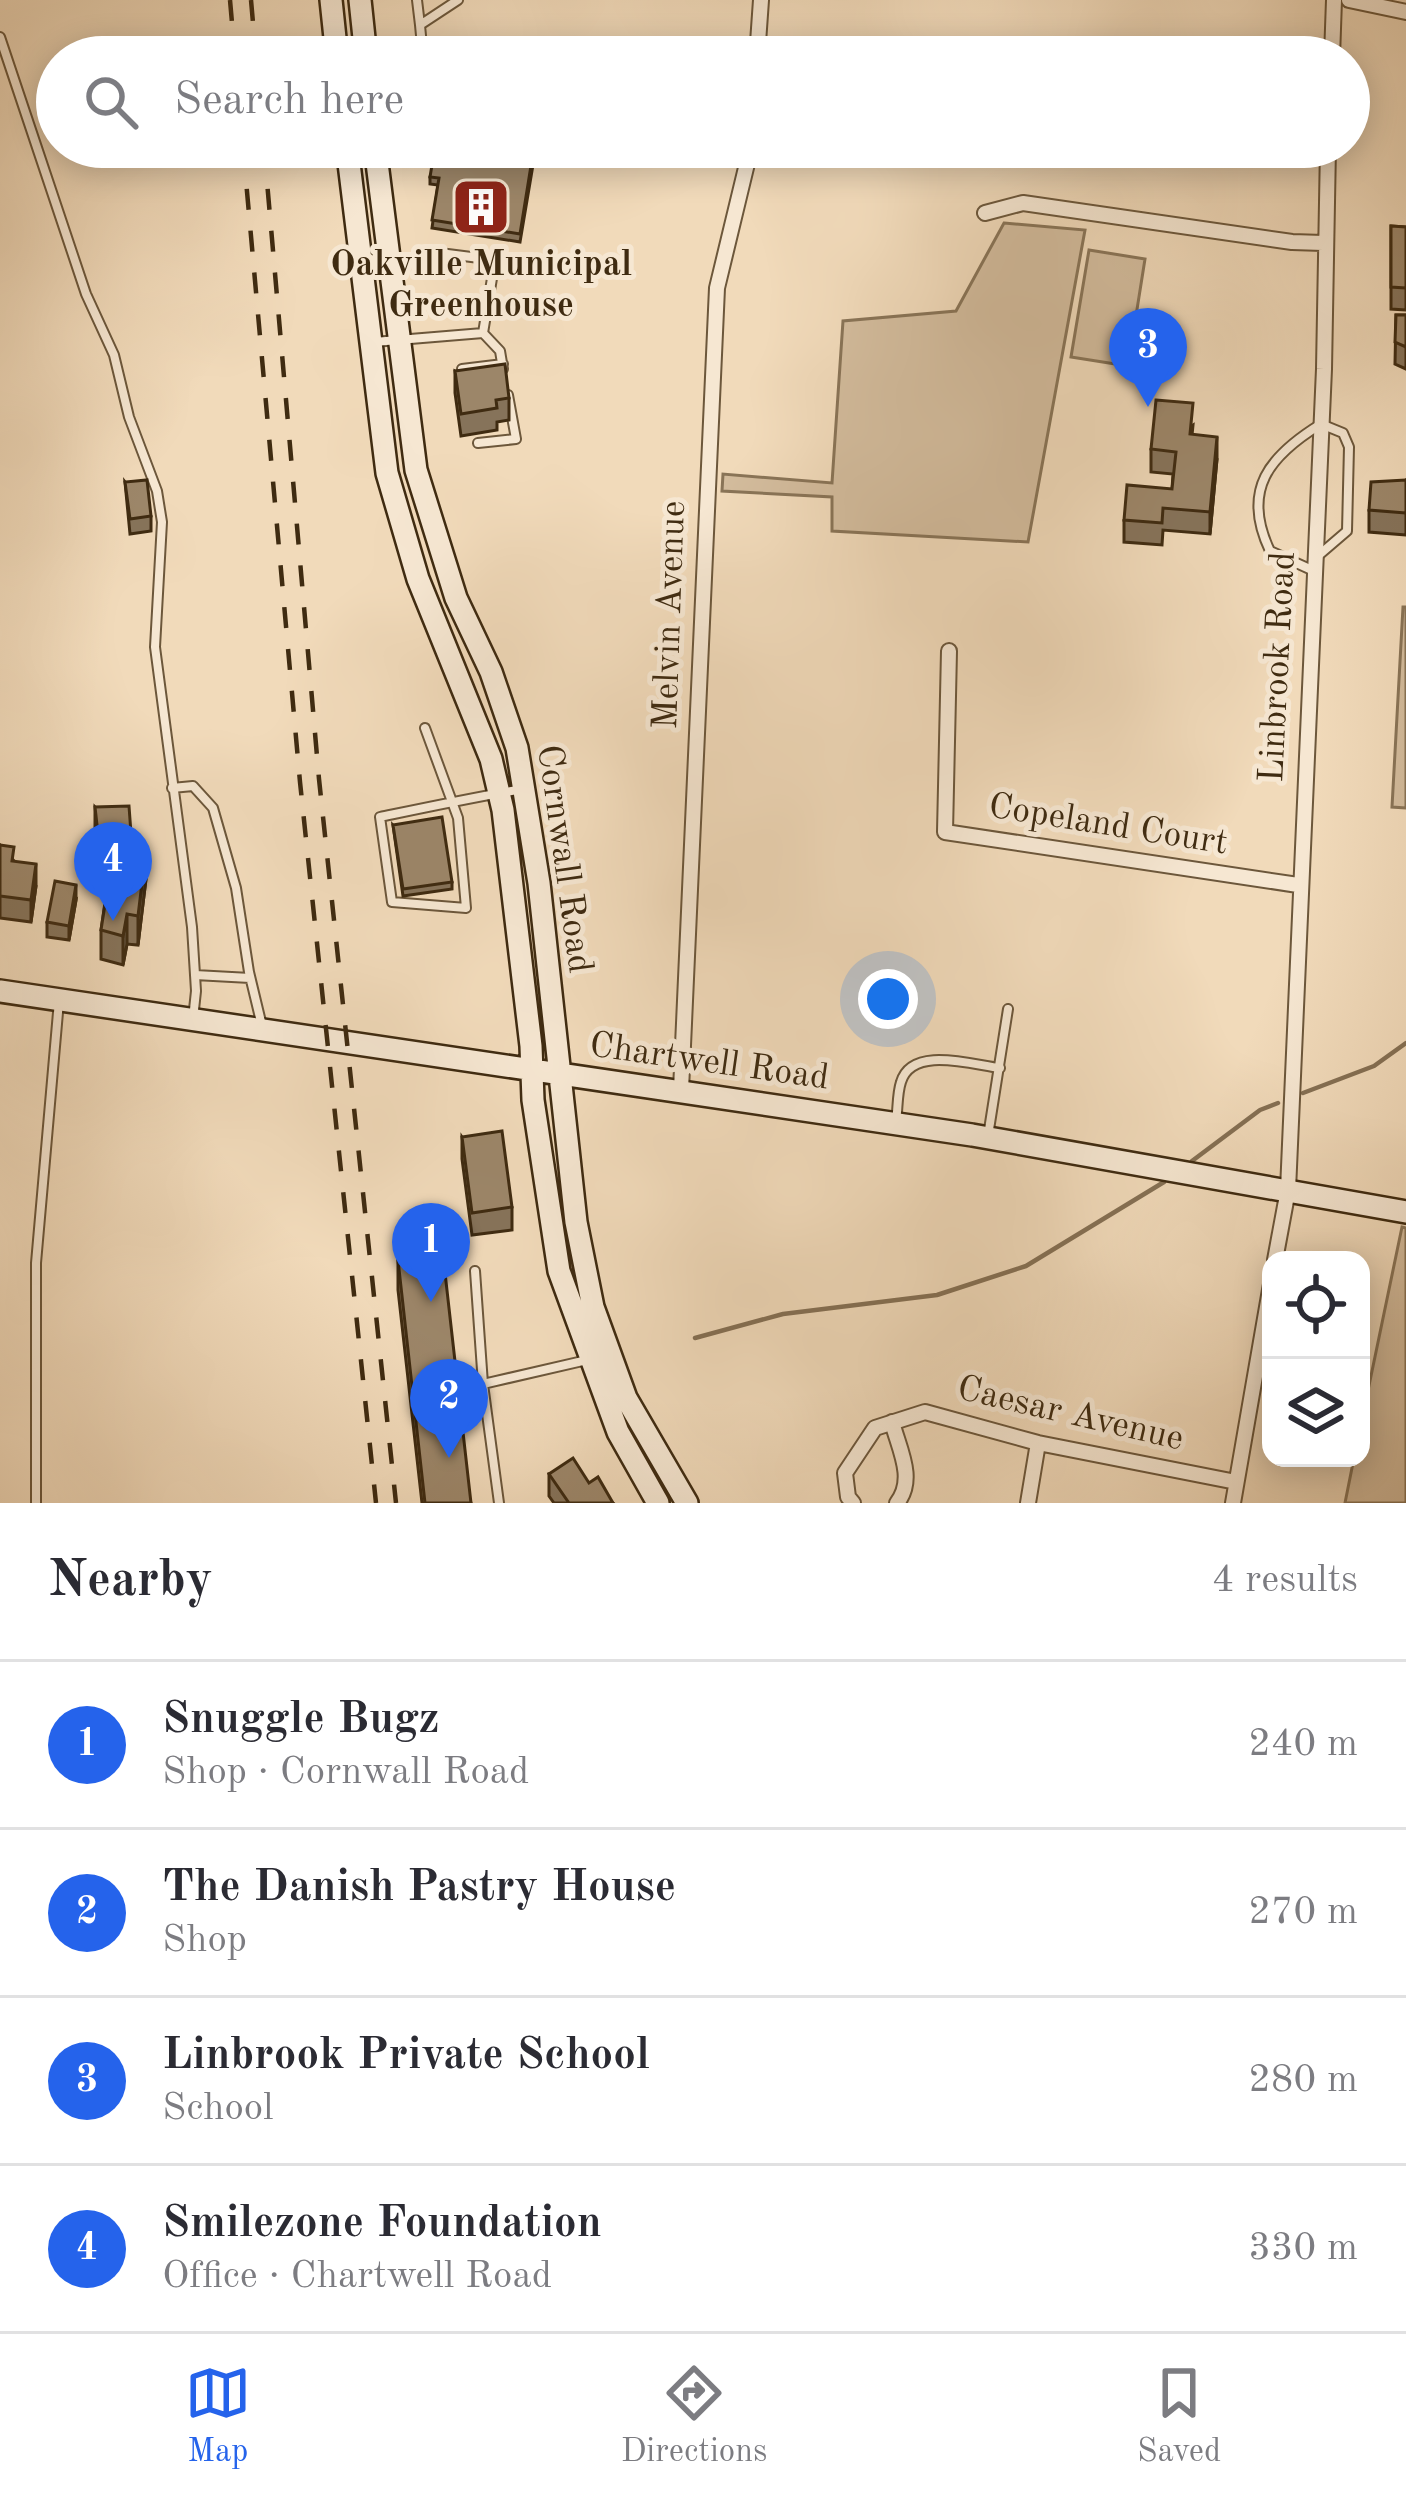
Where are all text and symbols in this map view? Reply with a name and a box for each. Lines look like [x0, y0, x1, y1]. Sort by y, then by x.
search box [36, 36, 1370, 168]
icon: search [78, 69, 144, 135]
text: Search here [174, 79, 404, 124]
building icon: Oakville Municipal Greenhouse [450, 176, 512, 238]
place label: Oakville Municipal Greenhouse [330, 248, 632, 325]
pin: 3 [1109, 308, 1187, 407]
street label: Melvin Avenue [649, 500, 693, 730]
street label: Linbrook Road [1255, 551, 1303, 783]
street label: Cornwall Road [529, 742, 597, 976]
street label: Copeland Court [986, 789, 1230, 863]
pin: 4 [74, 822, 152, 921]
your location [858, 969, 918, 1029]
street label: Chartwell Road [587, 1028, 831, 1098]
pin: 1 [392, 1203, 470, 1302]
map controls [1262, 1251, 1370, 1467]
button: locate [1262, 1251, 1370, 1359]
pin: 2 [410, 1359, 488, 1458]
button: layers [1262, 1359, 1370, 1467]
street label: Caesar Avenue [953, 1371, 1187, 1459]
text: Nearby [48, 1556, 213, 1607]
text: 4 results [1212, 1561, 1358, 1600]
text: Snuggle Bugz [162, 1698, 440, 1743]
text: 1 [76, 1725, 98, 1764]
text: 240 m [1248, 1725, 1358, 1764]
text: Shop · Cornwall Road [162, 1753, 529, 1792]
text: The Danish Pastry House [162, 1866, 676, 1911]
text: 2 [76, 1893, 98, 1932]
text: 270 m [1248, 1893, 1358, 1932]
text: Shop [162, 1921, 247, 1960]
text: Linbrook Private School [162, 2034, 650, 2079]
text: 3 [76, 2061, 98, 2100]
text: 280 m [1248, 2061, 1358, 2100]
text: School [162, 2089, 274, 2128]
text: Smilezone Foundation [162, 2202, 602, 2247]
text: 4 [76, 2229, 98, 2268]
text: 330 m [1248, 2229, 1358, 2268]
text: Office · Chartwell Road [162, 2257, 552, 2296]
tab: Map [185, 2360, 251, 2473]
tab: Directions [621, 2360, 767, 2473]
tab: Saved [1137, 2360, 1221, 2473]

